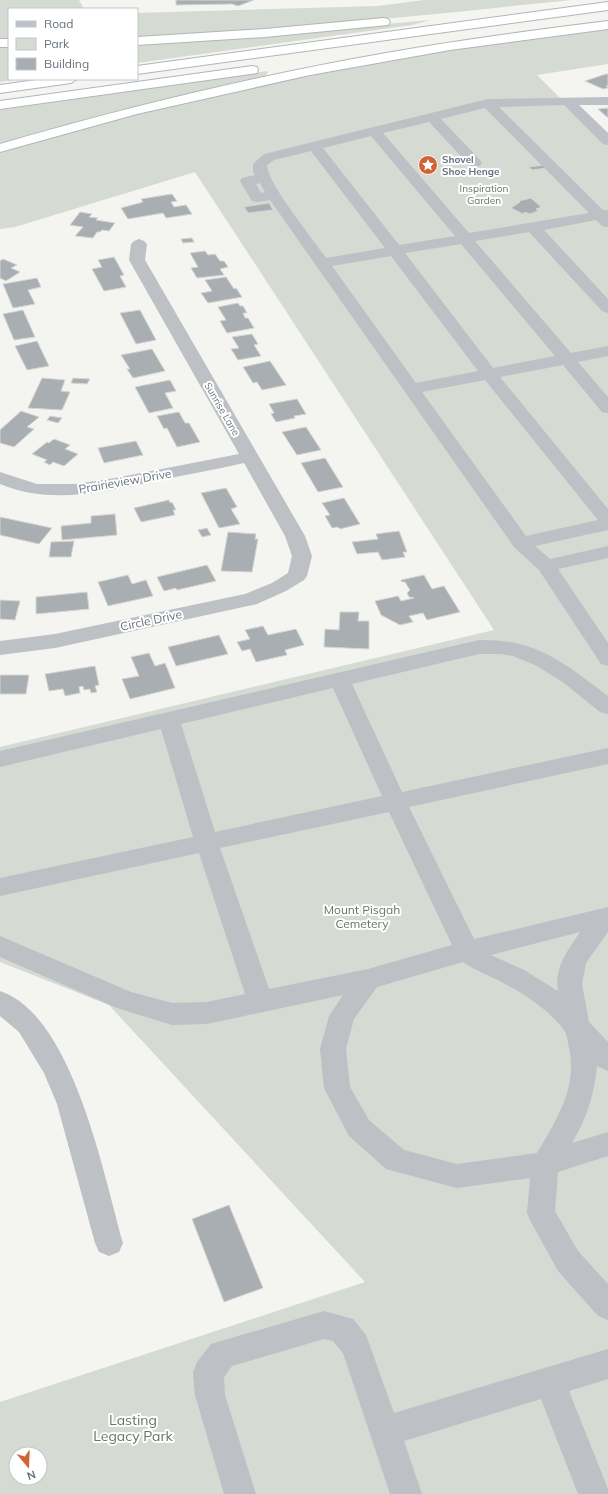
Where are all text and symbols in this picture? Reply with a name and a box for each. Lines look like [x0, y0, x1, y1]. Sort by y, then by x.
legend [8, 8, 138, 80]
text: Road [44, 16, 73, 31]
text: Park [44, 36, 70, 51]
text: Building [44, 56, 89, 71]
place label: Shovel Shoe Henge [442, 153, 500, 178]
place icon: Shovel Shoe Henge [417, 154, 439, 176]
park label: Inspiration Garden [460, 182, 509, 207]
street label: Sunrise Lane [201, 380, 243, 438]
street label: Prairieview Drive [77, 465, 173, 497]
street label: Circle Drive [119, 606, 183, 634]
park label: Mount Pisgah Cemetery [324, 902, 400, 931]
park label: Lasting Legacy Park [93, 1411, 174, 1445]
north arrow [8, 1446, 48, 1486]
text: N [25, 1467, 37, 1483]

